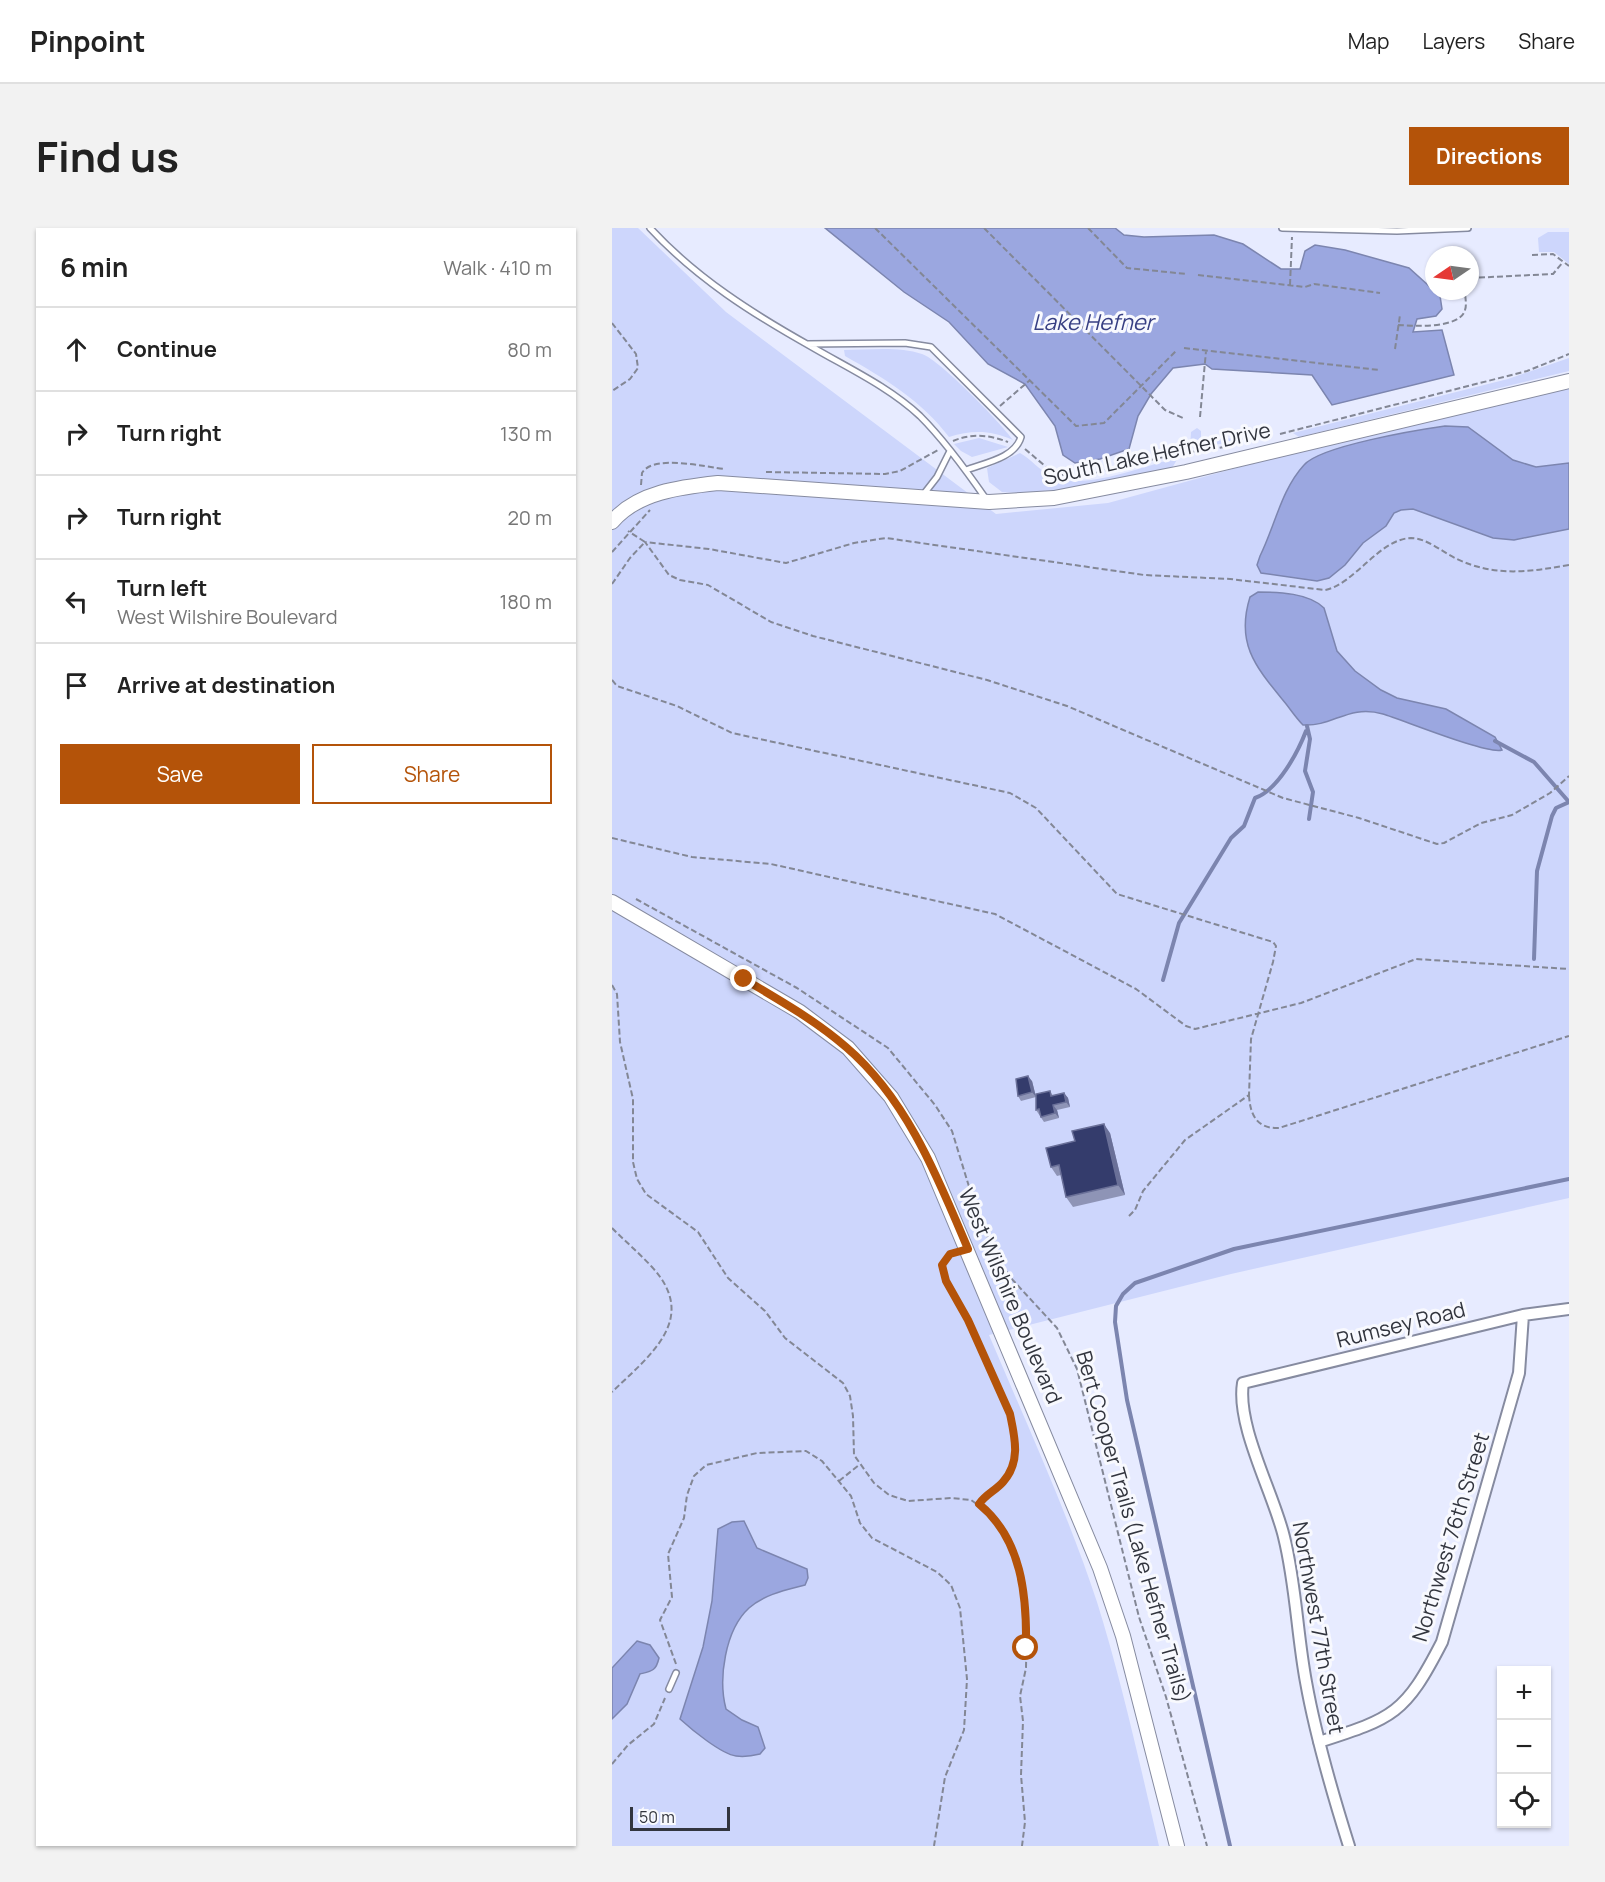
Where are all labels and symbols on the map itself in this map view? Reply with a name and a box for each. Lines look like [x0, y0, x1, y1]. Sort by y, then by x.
north arrow [1425, 246, 1479, 300]
water label: Lake Hefner [1033, 307, 1157, 337]
street label: South Lake Hefner Drive [1041, 415, 1273, 491]
route end [730, 965, 756, 991]
street label: West Wilshire Boulevard [953, 1184, 1069, 1408]
street label: Rumsey Road [1333, 1295, 1468, 1354]
street label: Bert Cooper Trails (Lake Hefner Trails) [1070, 1347, 1198, 1706]
street label: Northwest 76th Street [1405, 1429, 1495, 1645]
street label: Northwest 77th Street [1287, 1519, 1351, 1736]
route start [1012, 1634, 1038, 1660]
scale bar [630, 1804, 730, 1832]

